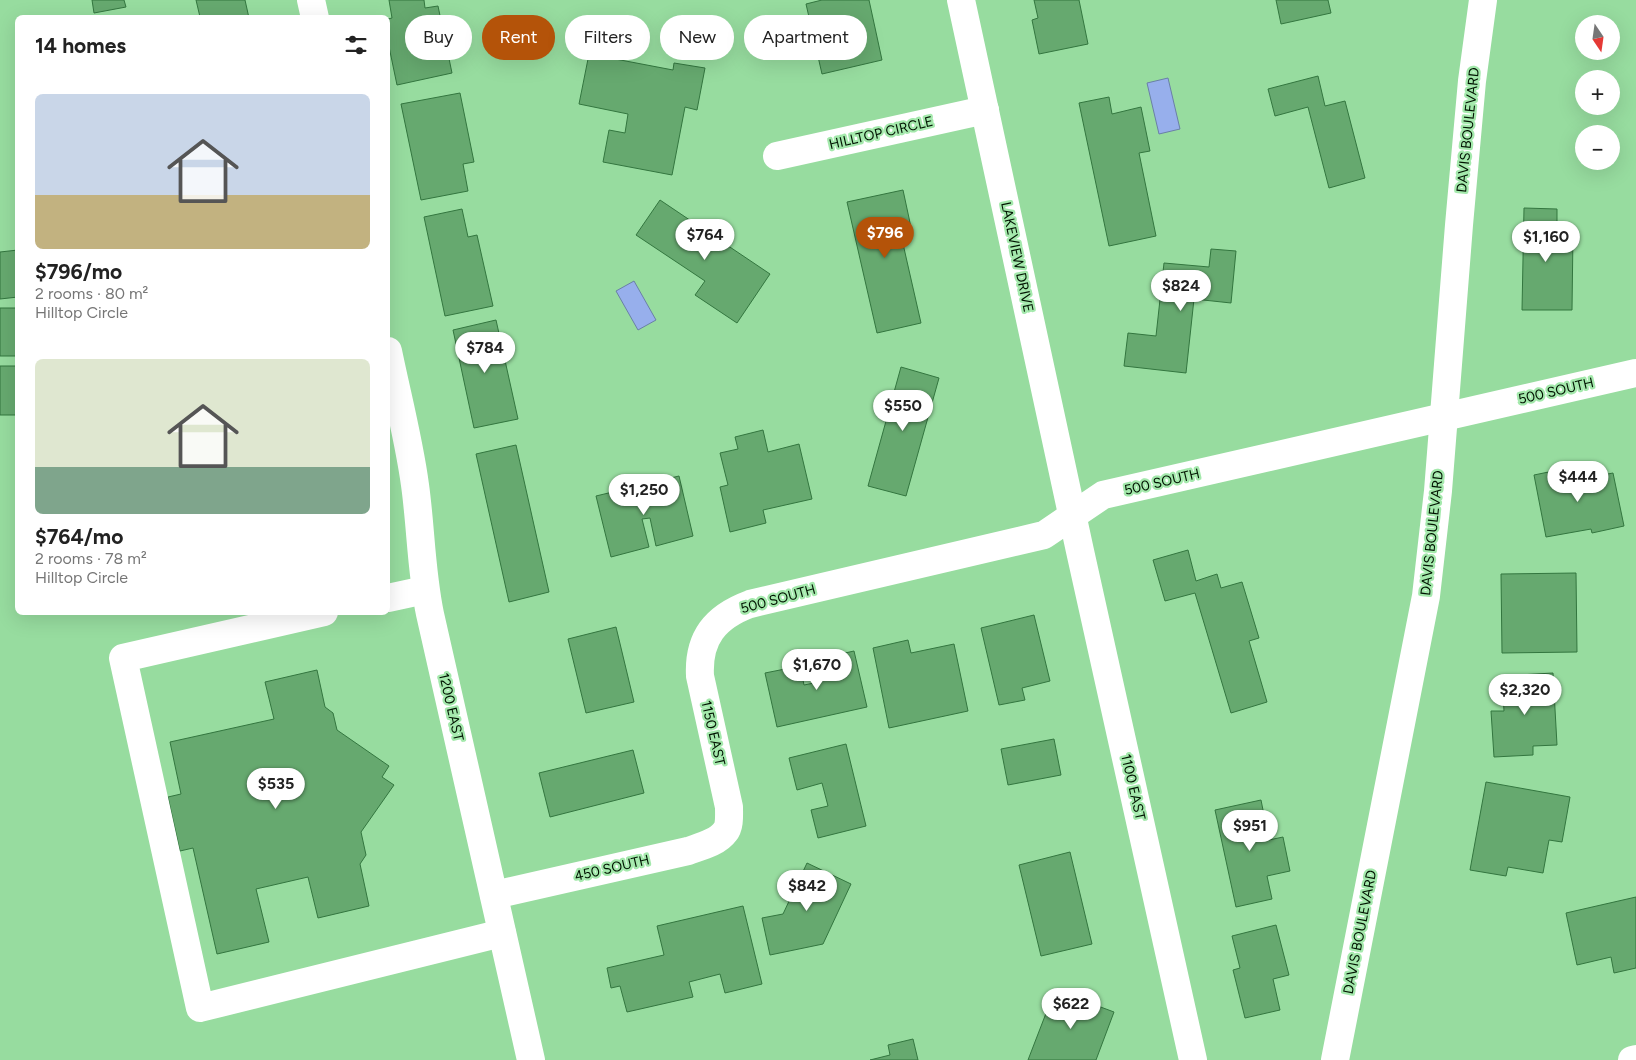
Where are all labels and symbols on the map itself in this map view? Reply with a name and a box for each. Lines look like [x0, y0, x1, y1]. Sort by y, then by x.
north arrow [1575, 15, 1620, 60]
street label: DAVIS BOULEVARD [1453, 67, 1483, 193]
street label: HILLTOP CIRCLE [827, 113, 935, 153]
street label: LAKEVIEW DRIVE [997, 200, 1037, 314]
pin: $796 [855, 216, 915, 259]
pin: $764 [675, 218, 735, 261]
pin: $1,160 [1505, 220, 1587, 263]
pin: $824 [1151, 270, 1211, 312]
pin: $784 [455, 332, 515, 374]
street label: 500 SOUTH [1517, 374, 1595, 408]
pin: $550 [873, 390, 933, 432]
pin: $444 [1548, 460, 1608, 503]
street label: 500 SOUTH [1123, 465, 1201, 499]
street label: DAVIS BOULEVARD [1417, 470, 1447, 596]
pin: $1,250 [603, 474, 685, 516]
street label: 500 SOUTH [739, 581, 817, 617]
pin: $1,670 [776, 648, 858, 691]
street label: 1200 EAST [435, 671, 467, 743]
pin: $2,320 [1484, 674, 1566, 716]
street label: 1150 EAST [697, 699, 729, 767]
street label: 1100 EAST [1117, 752, 1149, 822]
pin: $535 [246, 768, 306, 810]
pin: $951 [1220, 810, 1280, 852]
street label: 450 SOUTH [573, 851, 651, 885]
street label: DAVIS BOULEVARD [1340, 869, 1380, 995]
pin: $842 [777, 870, 837, 912]
pin: $622 [1041, 988, 1101, 1030]

